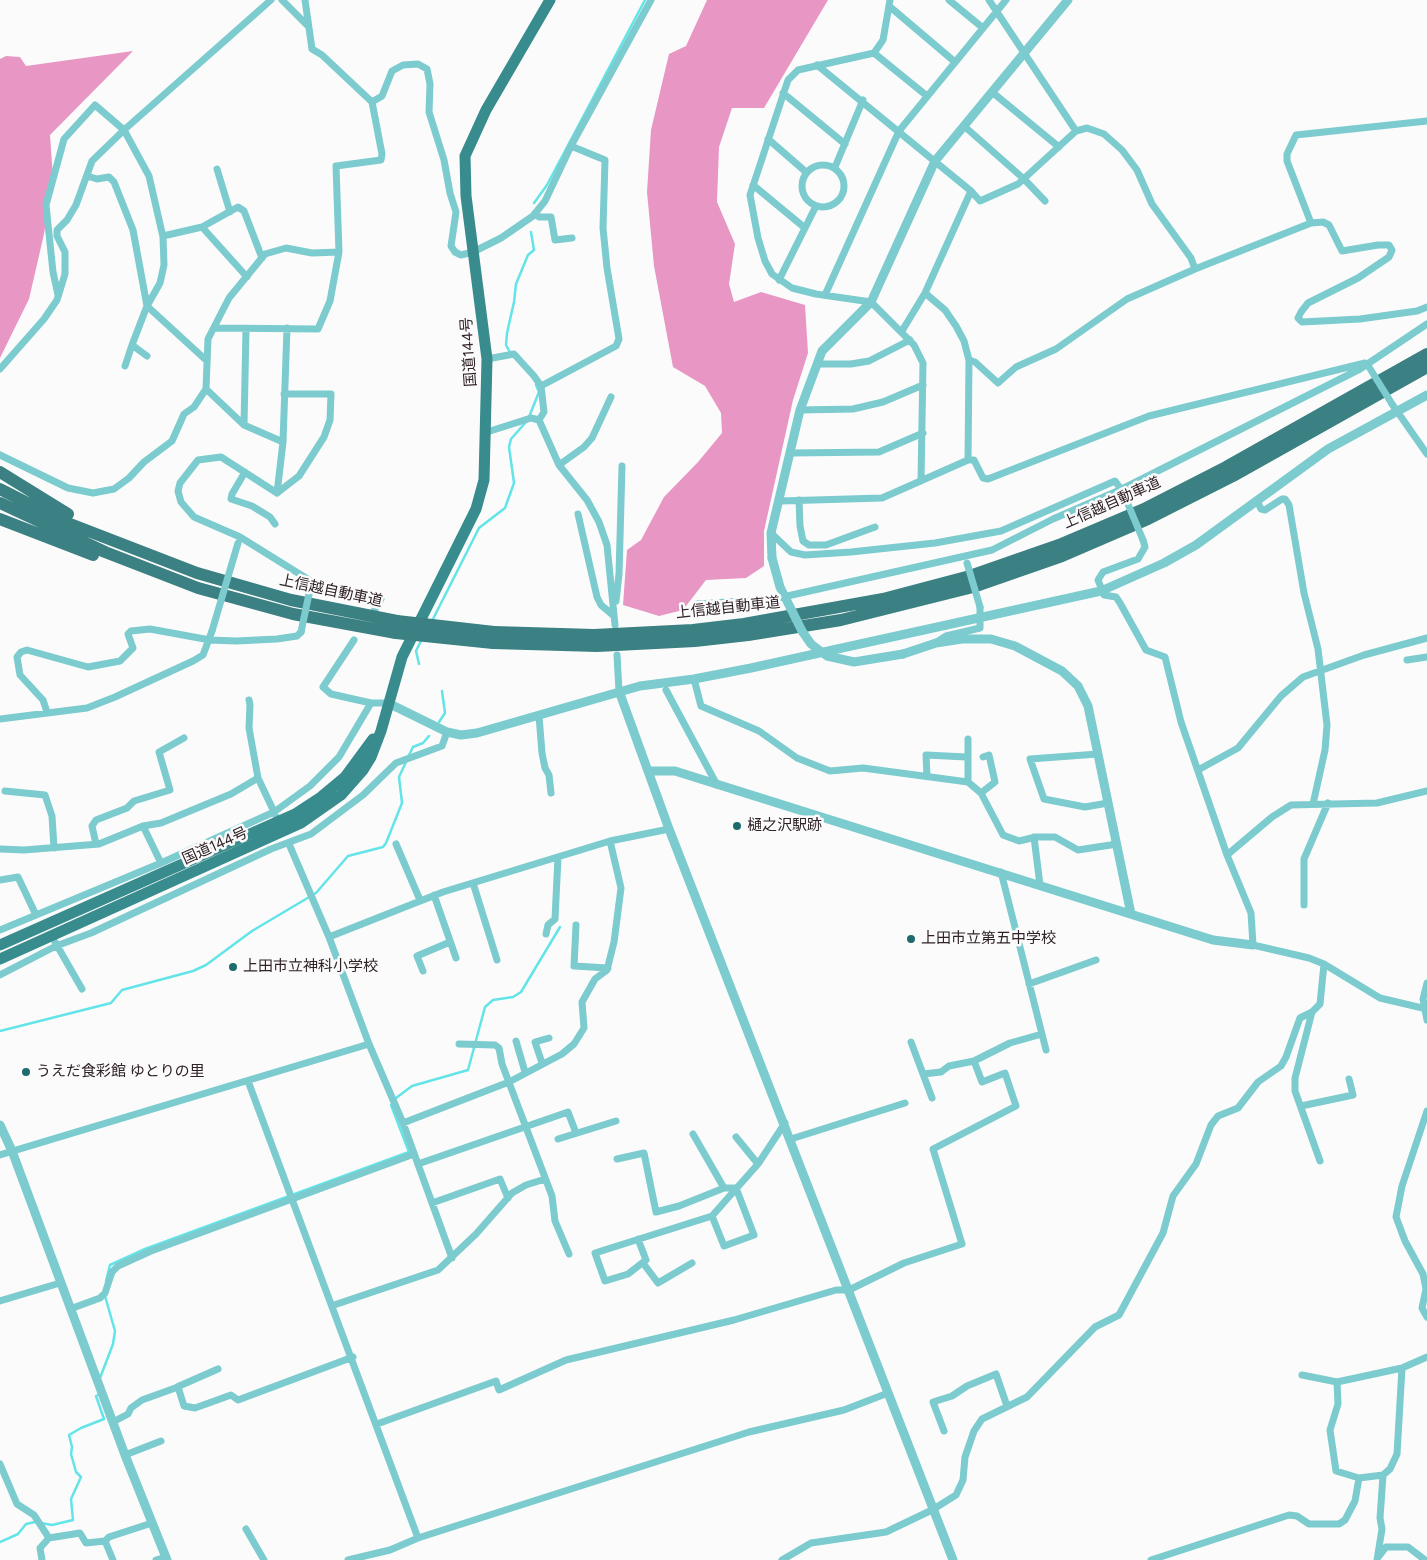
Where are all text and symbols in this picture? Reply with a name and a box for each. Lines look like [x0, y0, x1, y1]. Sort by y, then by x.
street label: 国道144号 [458, 317, 480, 387]
street label: 上信越自動車道 [1060, 473, 1164, 533]
street label: 上信越自動車道 [278, 571, 384, 611]
street label: 上信越自動車道 [675, 594, 781, 622]
place label: 樋之沢駅跡 [747, 817, 822, 835]
marker: 樋之沢駅跡 [731, 820, 743, 832]
street label: 国道144号 [179, 824, 251, 868]
place label: 上田市立第五中学校 [921, 930, 1056, 948]
marker: 上田市立第五中学校 [905, 933, 917, 945]
place label: 上田市立神科小学校 [243, 958, 378, 976]
marker: 上田市立神科小学校 [227, 961, 239, 973]
place label: うえだ食彩館 ゆとりの里 [36, 1063, 205, 1081]
marker: うえだ食彩館 ゆとりの里 [20, 1066, 32, 1078]

